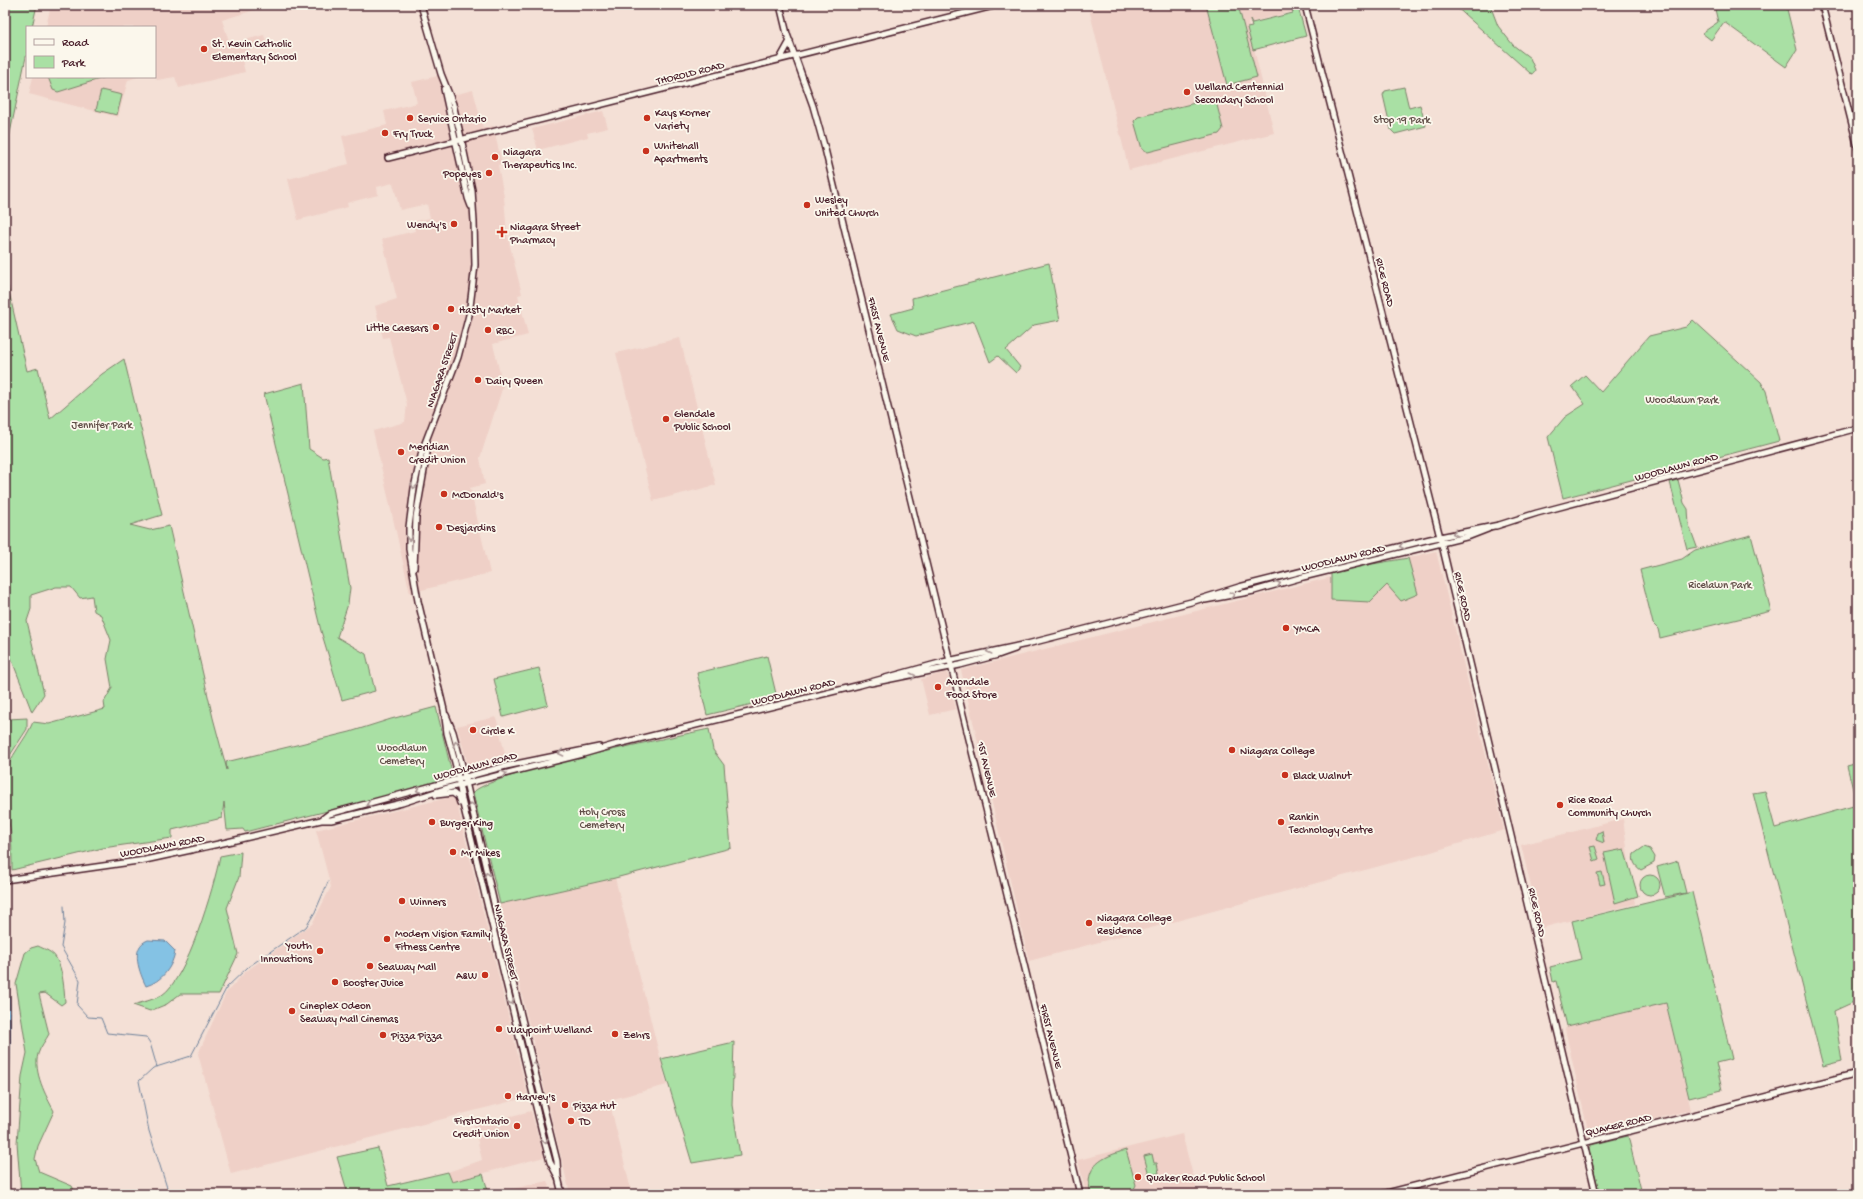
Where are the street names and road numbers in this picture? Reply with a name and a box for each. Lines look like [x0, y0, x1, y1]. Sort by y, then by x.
street label: THOROLD ROAD [654, 60, 726, 88]
street label: RICE ROAD [1372, 257, 1396, 309]
street label: FIRST AVENUE [864, 295, 892, 364]
street label: NIAGARA STREET [425, 331, 461, 409]
street label: WOODLAWN ROAD [1634, 451, 1720, 485]
street label: WOODLAWN ROAD [1301, 543, 1387, 575]
street label: RICE ROAD [1451, 571, 1474, 623]
street label: WOODLAWN ROAD [751, 677, 837, 709]
street label: 1ST AVENUE [974, 740, 998, 799]
street label: WOODLAWN ROAD [433, 750, 519, 784]
street label: WOODLAWN ROAD [119, 833, 206, 861]
street label: RICE ROAD [1525, 887, 1548, 939]
street label: NIAGARA STREET [490, 903, 520, 982]
street label: FIRST AVENUE [1036, 1002, 1064, 1071]
street label: QUAKER ROAD [1584, 1112, 1654, 1140]

